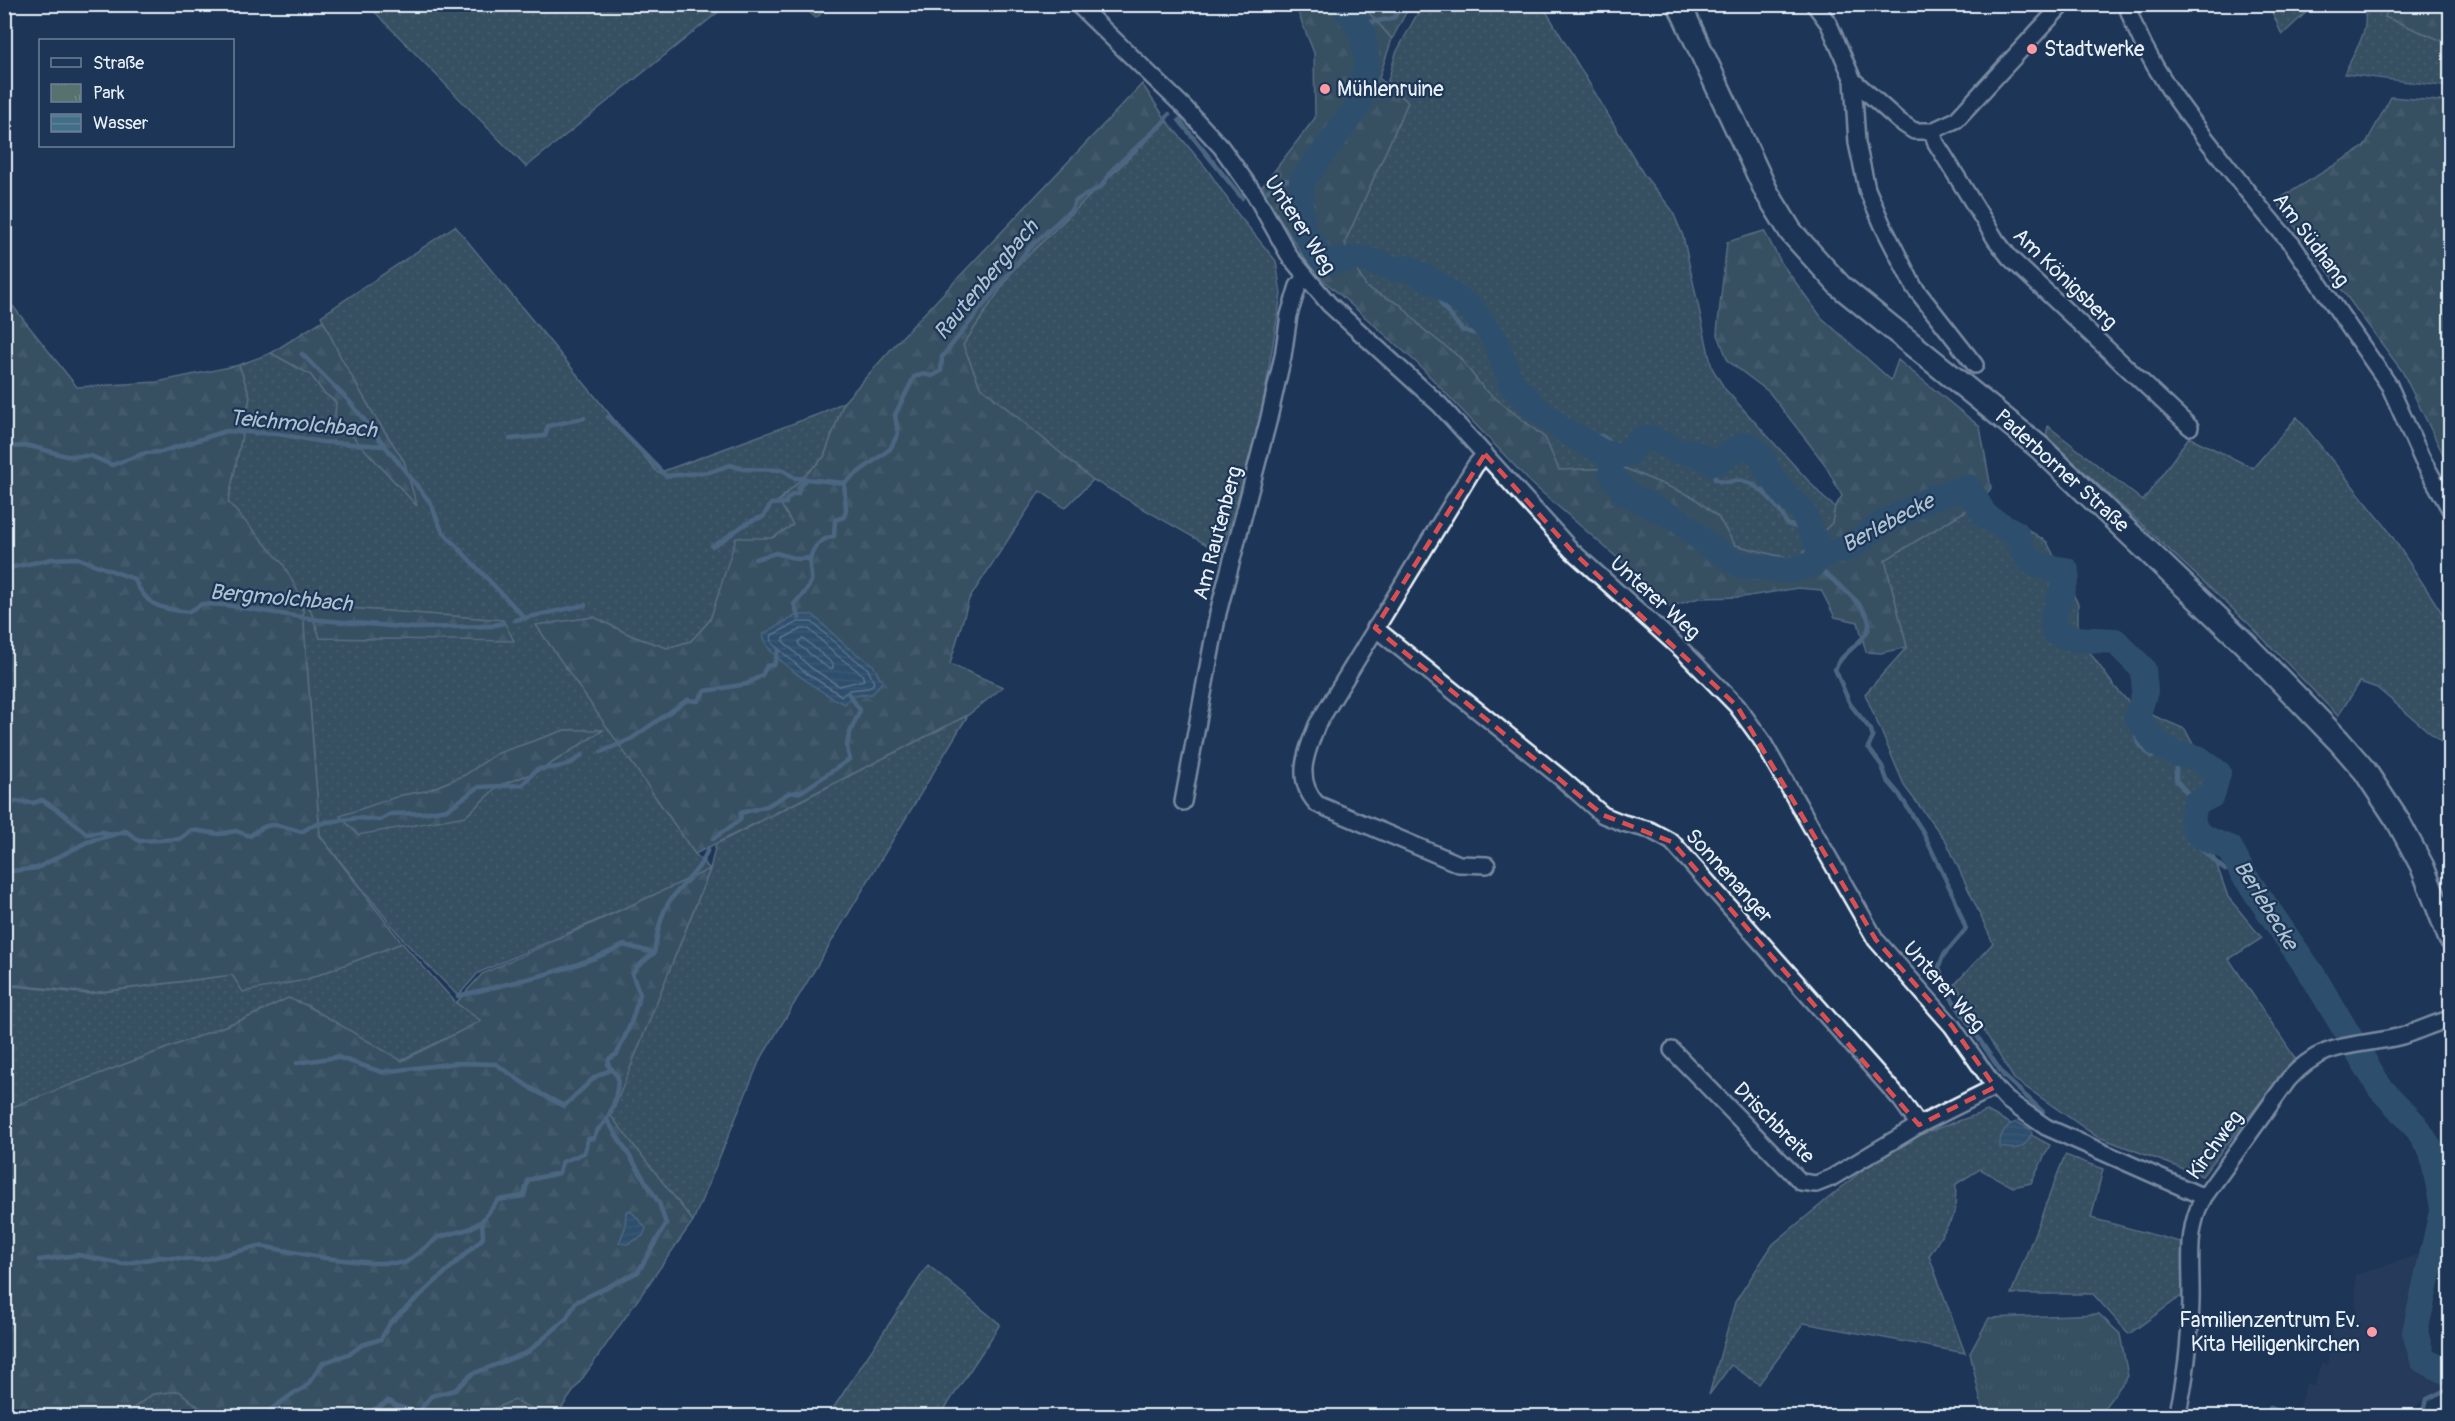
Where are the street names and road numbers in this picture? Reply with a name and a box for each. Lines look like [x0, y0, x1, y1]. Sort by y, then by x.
street label: Unterer Weg [1258, 170, 1342, 280]
street label: Am Südhang [2267, 187, 2355, 293]
street label: Am Königsberg [2007, 222, 2123, 336]
street label: Paderborner Straße [1989, 403, 2135, 539]
street label: Am Rautenberg [1187, 463, 1249, 603]
street label: Unterer Weg [1604, 550, 1706, 646]
street label: Sonnenanger [1679, 823, 1779, 929]
street label: Unterer Weg [1897, 936, 1991, 1038]
street label: Drischbreite [1727, 1076, 1821, 1170]
street label: Kirchweg [2181, 1105, 2249, 1185]

